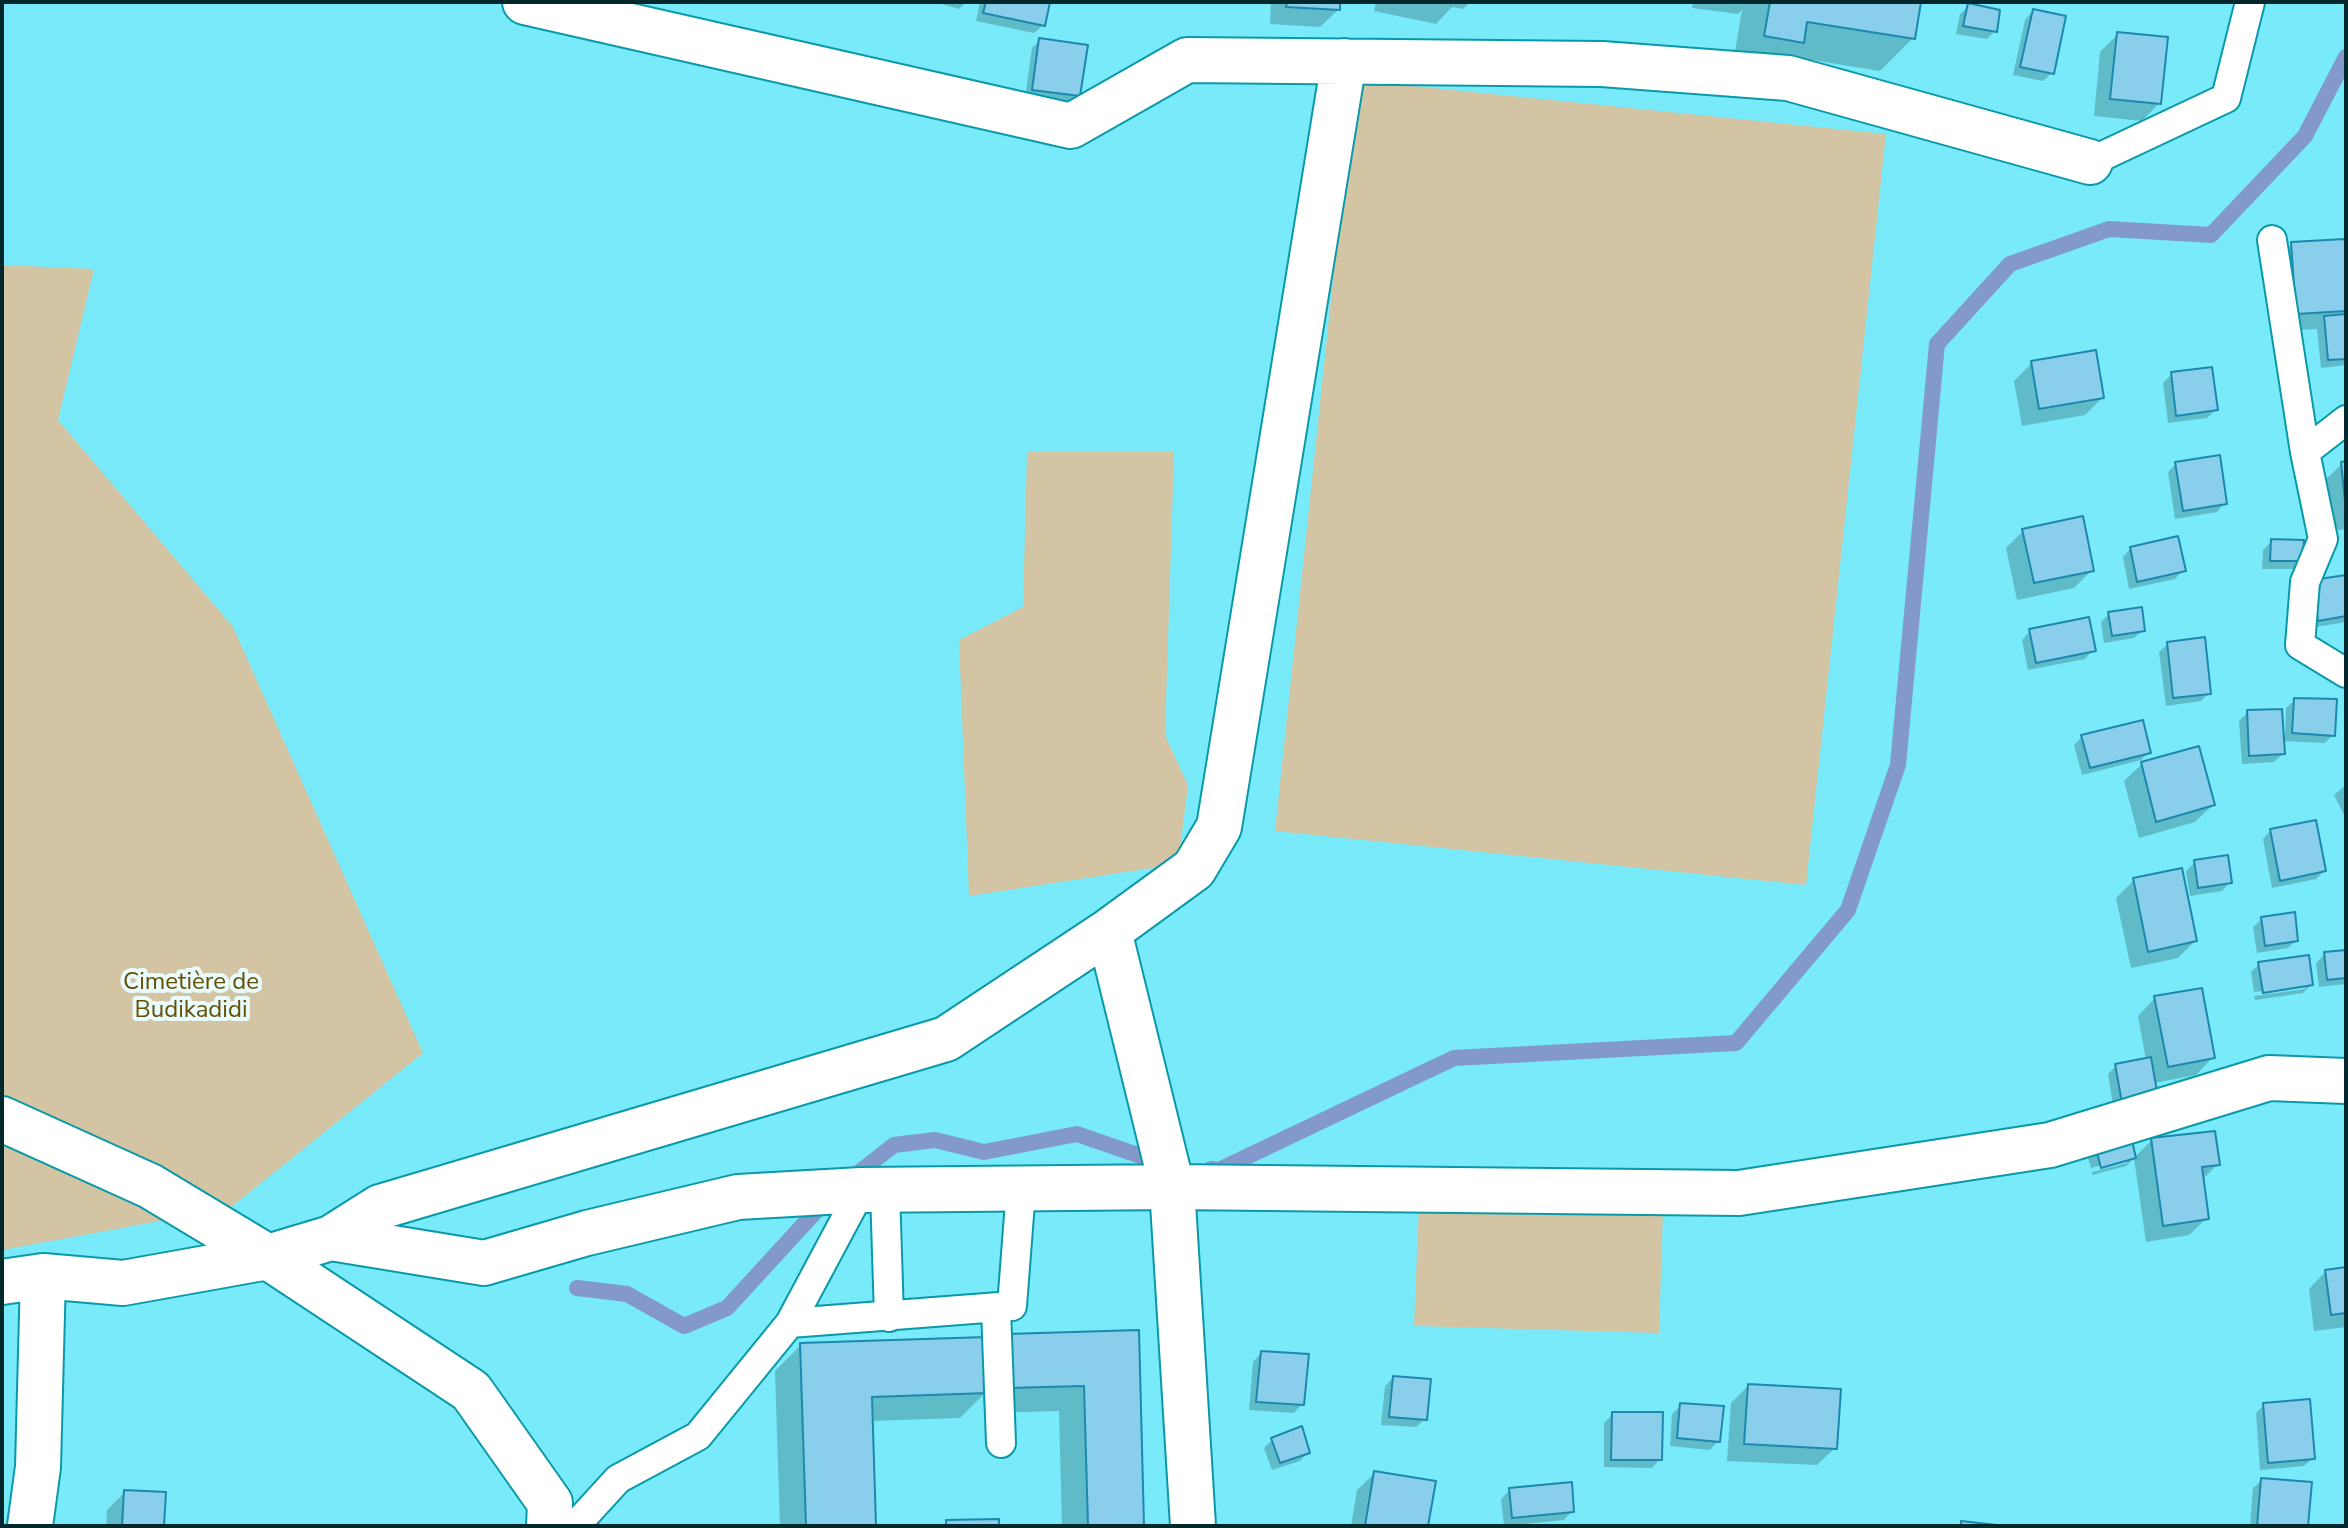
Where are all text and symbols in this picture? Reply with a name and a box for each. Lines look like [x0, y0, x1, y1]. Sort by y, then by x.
park label: Cimetière de Budikadidi [123, 969, 259, 1025]

